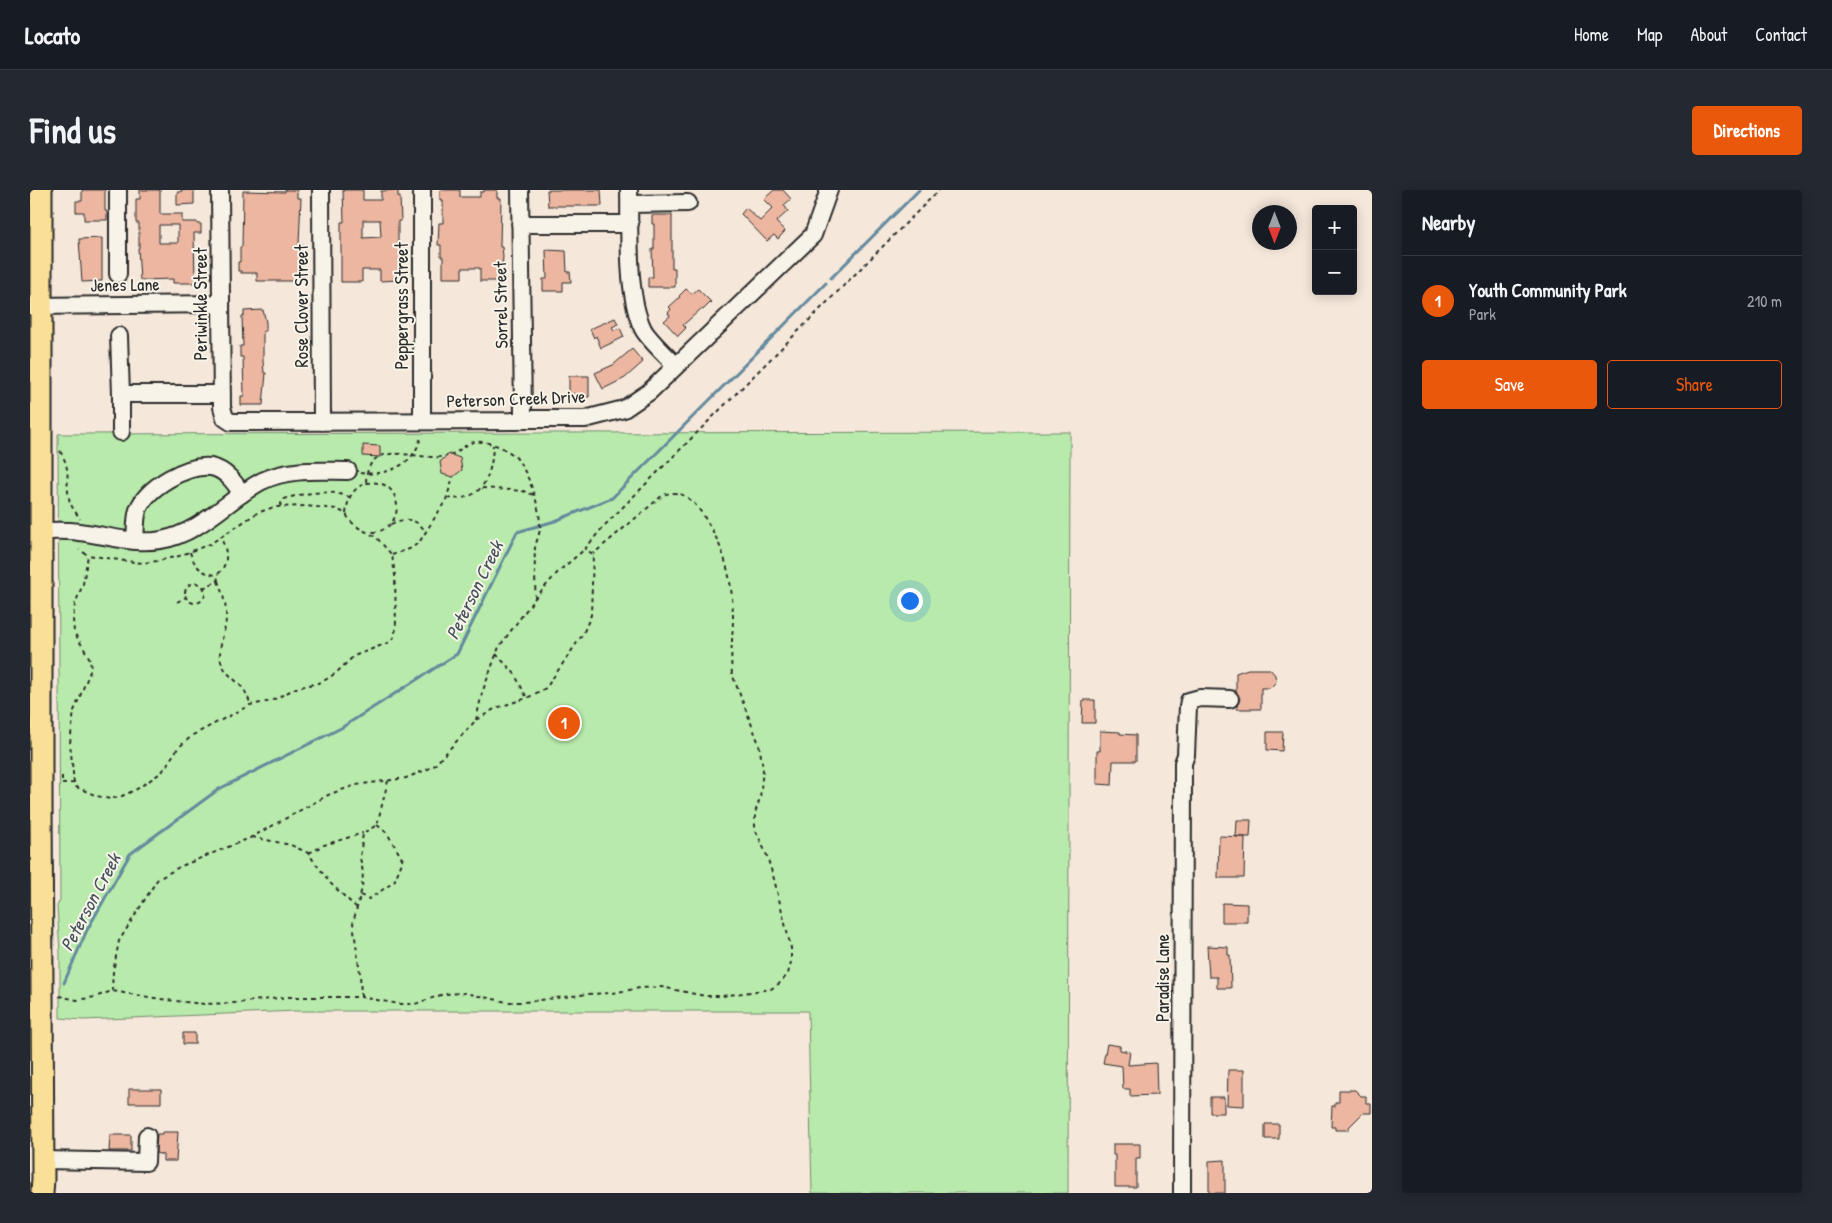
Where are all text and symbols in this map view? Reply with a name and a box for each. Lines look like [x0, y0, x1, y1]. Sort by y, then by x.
text: Locato [25, 19, 80, 51]
text: Home [1574, 22, 1609, 47]
text: Map [1637, 22, 1662, 47]
text: About [1690, 22, 1727, 47]
text: Contact [1755, 22, 1807, 47]
button: Directions [1692, 106, 1802, 155]
text: Find us [30, 107, 116, 154]
north arrow [1252, 205, 1297, 250]
map controls [1312, 205, 1357, 295]
button: + [1312, 205, 1357, 250]
text: Nearby [1422, 208, 1475, 237]
street label: Peppergrass Street [389, 242, 414, 370]
street label: Rose Clover Street [289, 244, 314, 367]
street label: Periwinkle Street [188, 247, 213, 360]
button: − [1312, 250, 1357, 295]
street label: Sorrel Street [487, 260, 514, 349]
street label: Jenes Lane [90, 271, 160, 298]
text: Youth Community Park [1469, 277, 1627, 303]
text: 1 [1435, 290, 1441, 312]
text: 210 m [1747, 290, 1782, 312]
text: Park [1469, 303, 1496, 325]
button: Save [1422, 360, 1597, 409]
button: Share [1607, 360, 1782, 409]
street label: Peterson Creek Drive [446, 384, 586, 413]
water label: Peterson Creek [439, 534, 510, 644]
your location [897, 588, 923, 614]
pin: 1 [548, 704, 580, 742]
water label: Peterson Creek [53, 847, 128, 955]
street label: Paradise Lane [1150, 934, 1175, 1022]

